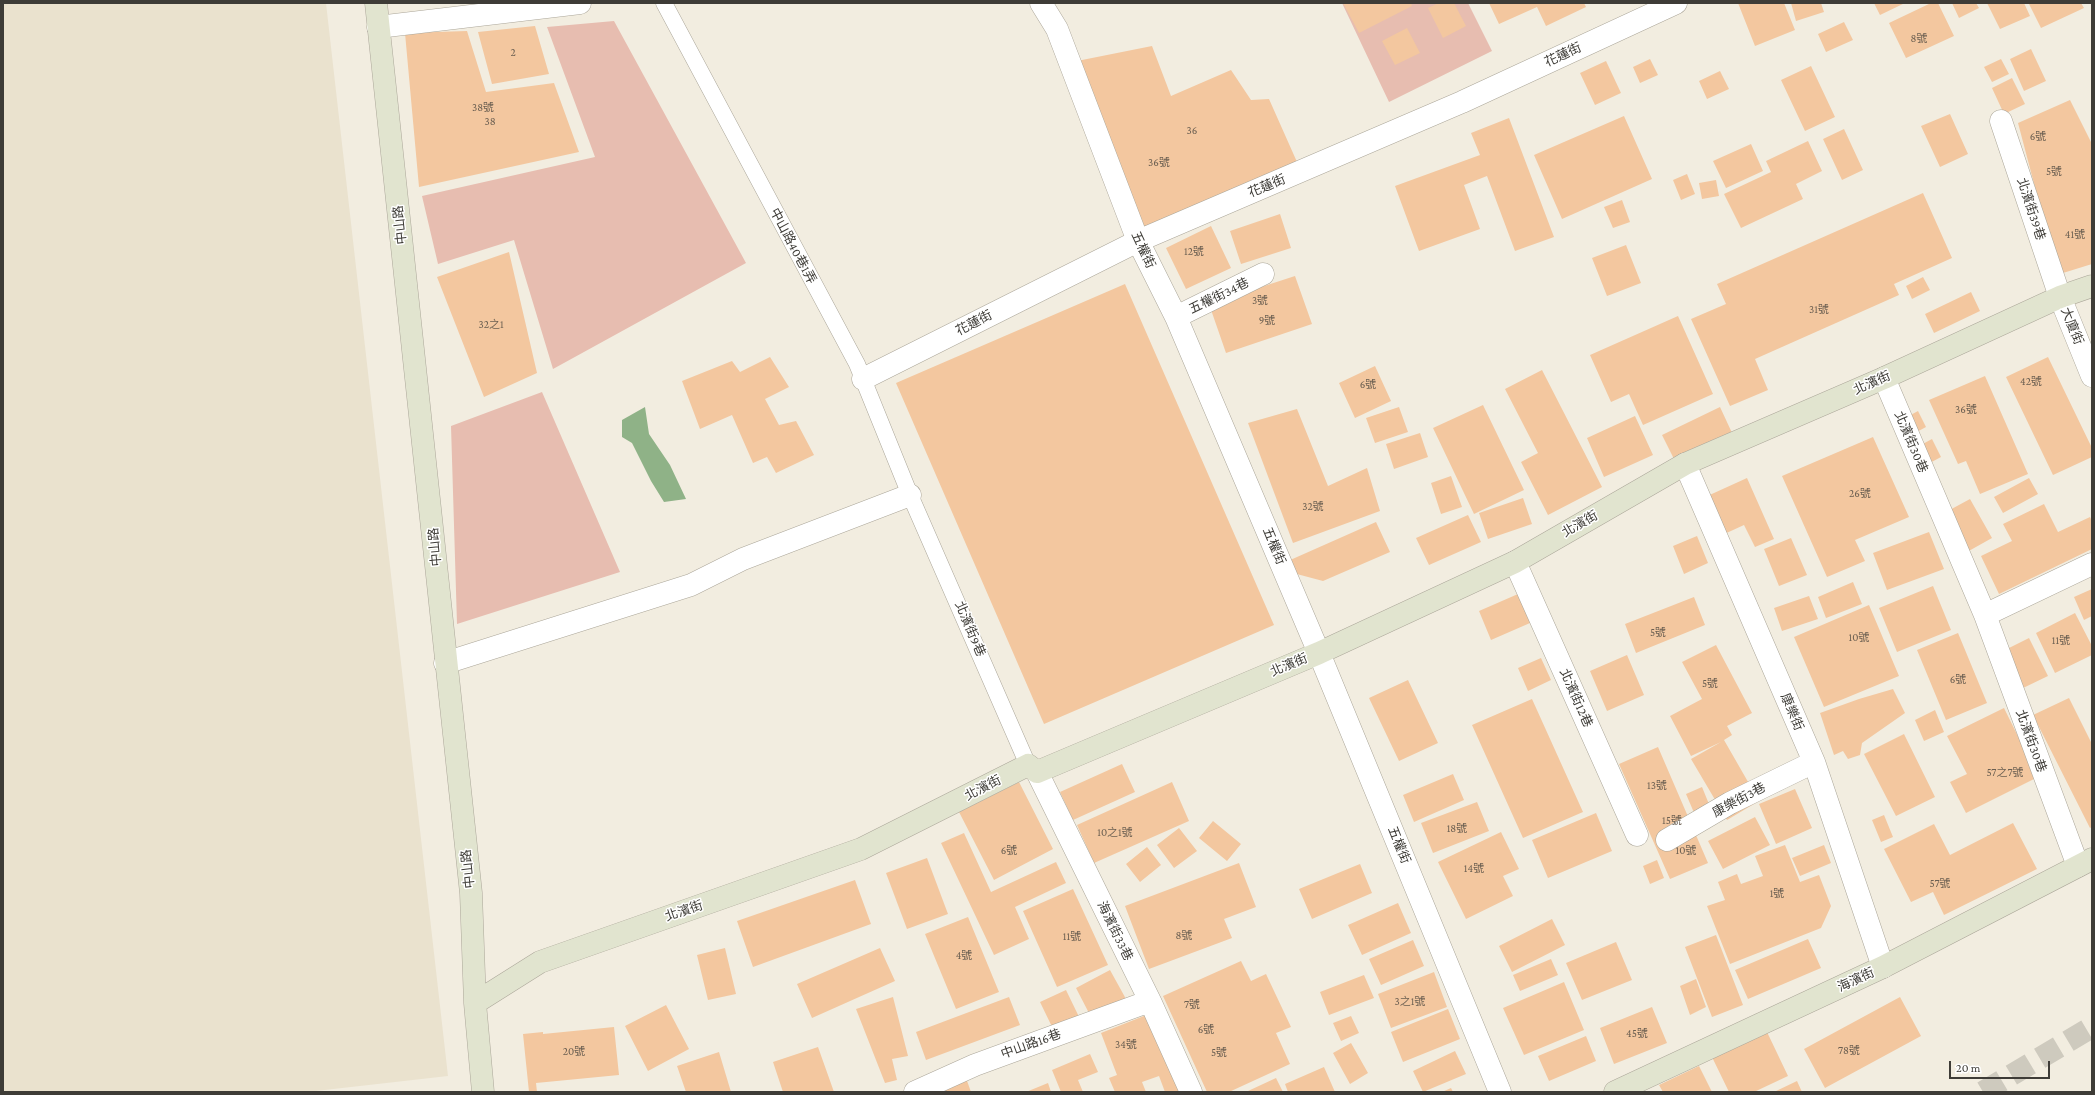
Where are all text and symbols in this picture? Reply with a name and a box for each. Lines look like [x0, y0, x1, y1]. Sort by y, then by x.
house number: 8號 [1911, 32, 1927, 46]
street label: 花蓮街 [1542, 40, 1584, 70]
house number: 2 [510, 46, 516, 60]
house number: 38號 [472, 101, 494, 115]
house number: 38 [484, 115, 496, 129]
house number: 36 [1187, 124, 1197, 138]
house number: 6號 [2030, 130, 2046, 144]
house number: 36號 [1148, 156, 1170, 170]
house number: 5號 [2046, 165, 2062, 179]
street label: 花蓮街 [1246, 171, 1288, 201]
street label: 北濱街39巷 [2014, 176, 2048, 242]
street label: 中山路 [390, 205, 410, 245]
street label: 中山路40巷1弄 [767, 206, 819, 286]
house number: 41號 [2065, 228, 2085, 242]
street label: 五權街 [1128, 229, 1158, 271]
house number: 12號 [1184, 245, 1204, 259]
street label: 五權街34巷 [1186, 275, 1252, 317]
house number: 3號 [1252, 294, 1268, 308]
house number: 31號 [1809, 303, 1829, 317]
street label: 大廈街 [2057, 305, 2087, 347]
street label: 花蓮街 [953, 307, 995, 339]
house number: 9號 [1259, 314, 1275, 328]
house number: 32之1 [478, 318, 504, 332]
street label: 北濱街 [1851, 368, 1893, 398]
house number: 42號 [2020, 375, 2042, 389]
house number: 6號 [1360, 378, 1376, 392]
house number: 36號 [1955, 403, 1977, 417]
street label: 北濱街30巷 [1891, 409, 1931, 475]
house number: 26號 [1849, 487, 1871, 501]
house number: 32號 [1302, 500, 1324, 514]
street label: 北濱街 [1559, 507, 1601, 541]
street label: 五權街 [1259, 525, 1289, 567]
street label: 中山路 [426, 527, 444, 567]
street label: 北濱街9巷 [951, 599, 989, 659]
house number: 5號 [1650, 626, 1666, 640]
house number: 10號 [1849, 631, 1869, 645]
house number: 11號 [2052, 634, 2070, 648]
street label: 北濱街 [1268, 650, 1310, 680]
street label: 北濱街12巷 [1556, 666, 1596, 730]
house number: 6號 [1950, 673, 1966, 687]
house number: 5號 [1702, 677, 1718, 691]
street label: 康樂街 [1777, 691, 1807, 733]
street label: 北濱街30巷 [2012, 708, 2050, 774]
house number: 57之7號 [1986, 766, 2024, 780]
street label: 北濱街 [962, 772, 1004, 804]
house number: 13號 [1647, 779, 1667, 793]
street label: 康樂街3巷 [1710, 779, 1768, 821]
house number: 15號 [1662, 814, 1682, 828]
house number: 18號 [1447, 822, 1467, 836]
street label: 五權街 [1384, 824, 1414, 866]
house number: 10之1號 [1097, 826, 1133, 840]
house number: 6號 [1001, 844, 1017, 858]
house number: 10號 [1676, 844, 1696, 858]
street label: 中山路 [458, 849, 478, 889]
house number: 14號 [1464, 862, 1484, 876]
house number: 57號 [1930, 877, 1950, 891]
house number: 1號 [1770, 887, 1784, 901]
street label: 北濱街 [663, 897, 705, 925]
street label: 海濱街33巷 [1094, 899, 1136, 963]
house number: 8號 [1176, 929, 1192, 943]
house number: 11號 [1063, 930, 1081, 944]
house number: 4號 [956, 949, 972, 963]
street label: 海濱街 [1835, 965, 1877, 995]
house number: 3之1號 [1395, 995, 1425, 1009]
house number: 7號 [1184, 998, 1200, 1012]
house number: 6號 [1198, 1023, 1214, 1037]
street label: 中山路16巷 [999, 1026, 1063, 1062]
house number: 45號 [1626, 1027, 1648, 1041]
house number: 34號 [1115, 1038, 1137, 1052]
house number: 78號 [1838, 1044, 1860, 1058]
house number: 20號 [563, 1045, 585, 1059]
house number: 5號 [1211, 1046, 1227, 1060]
scale bar [1951, 1053, 2052, 1079]
text: 20 m [1956, 1061, 1980, 1075]

